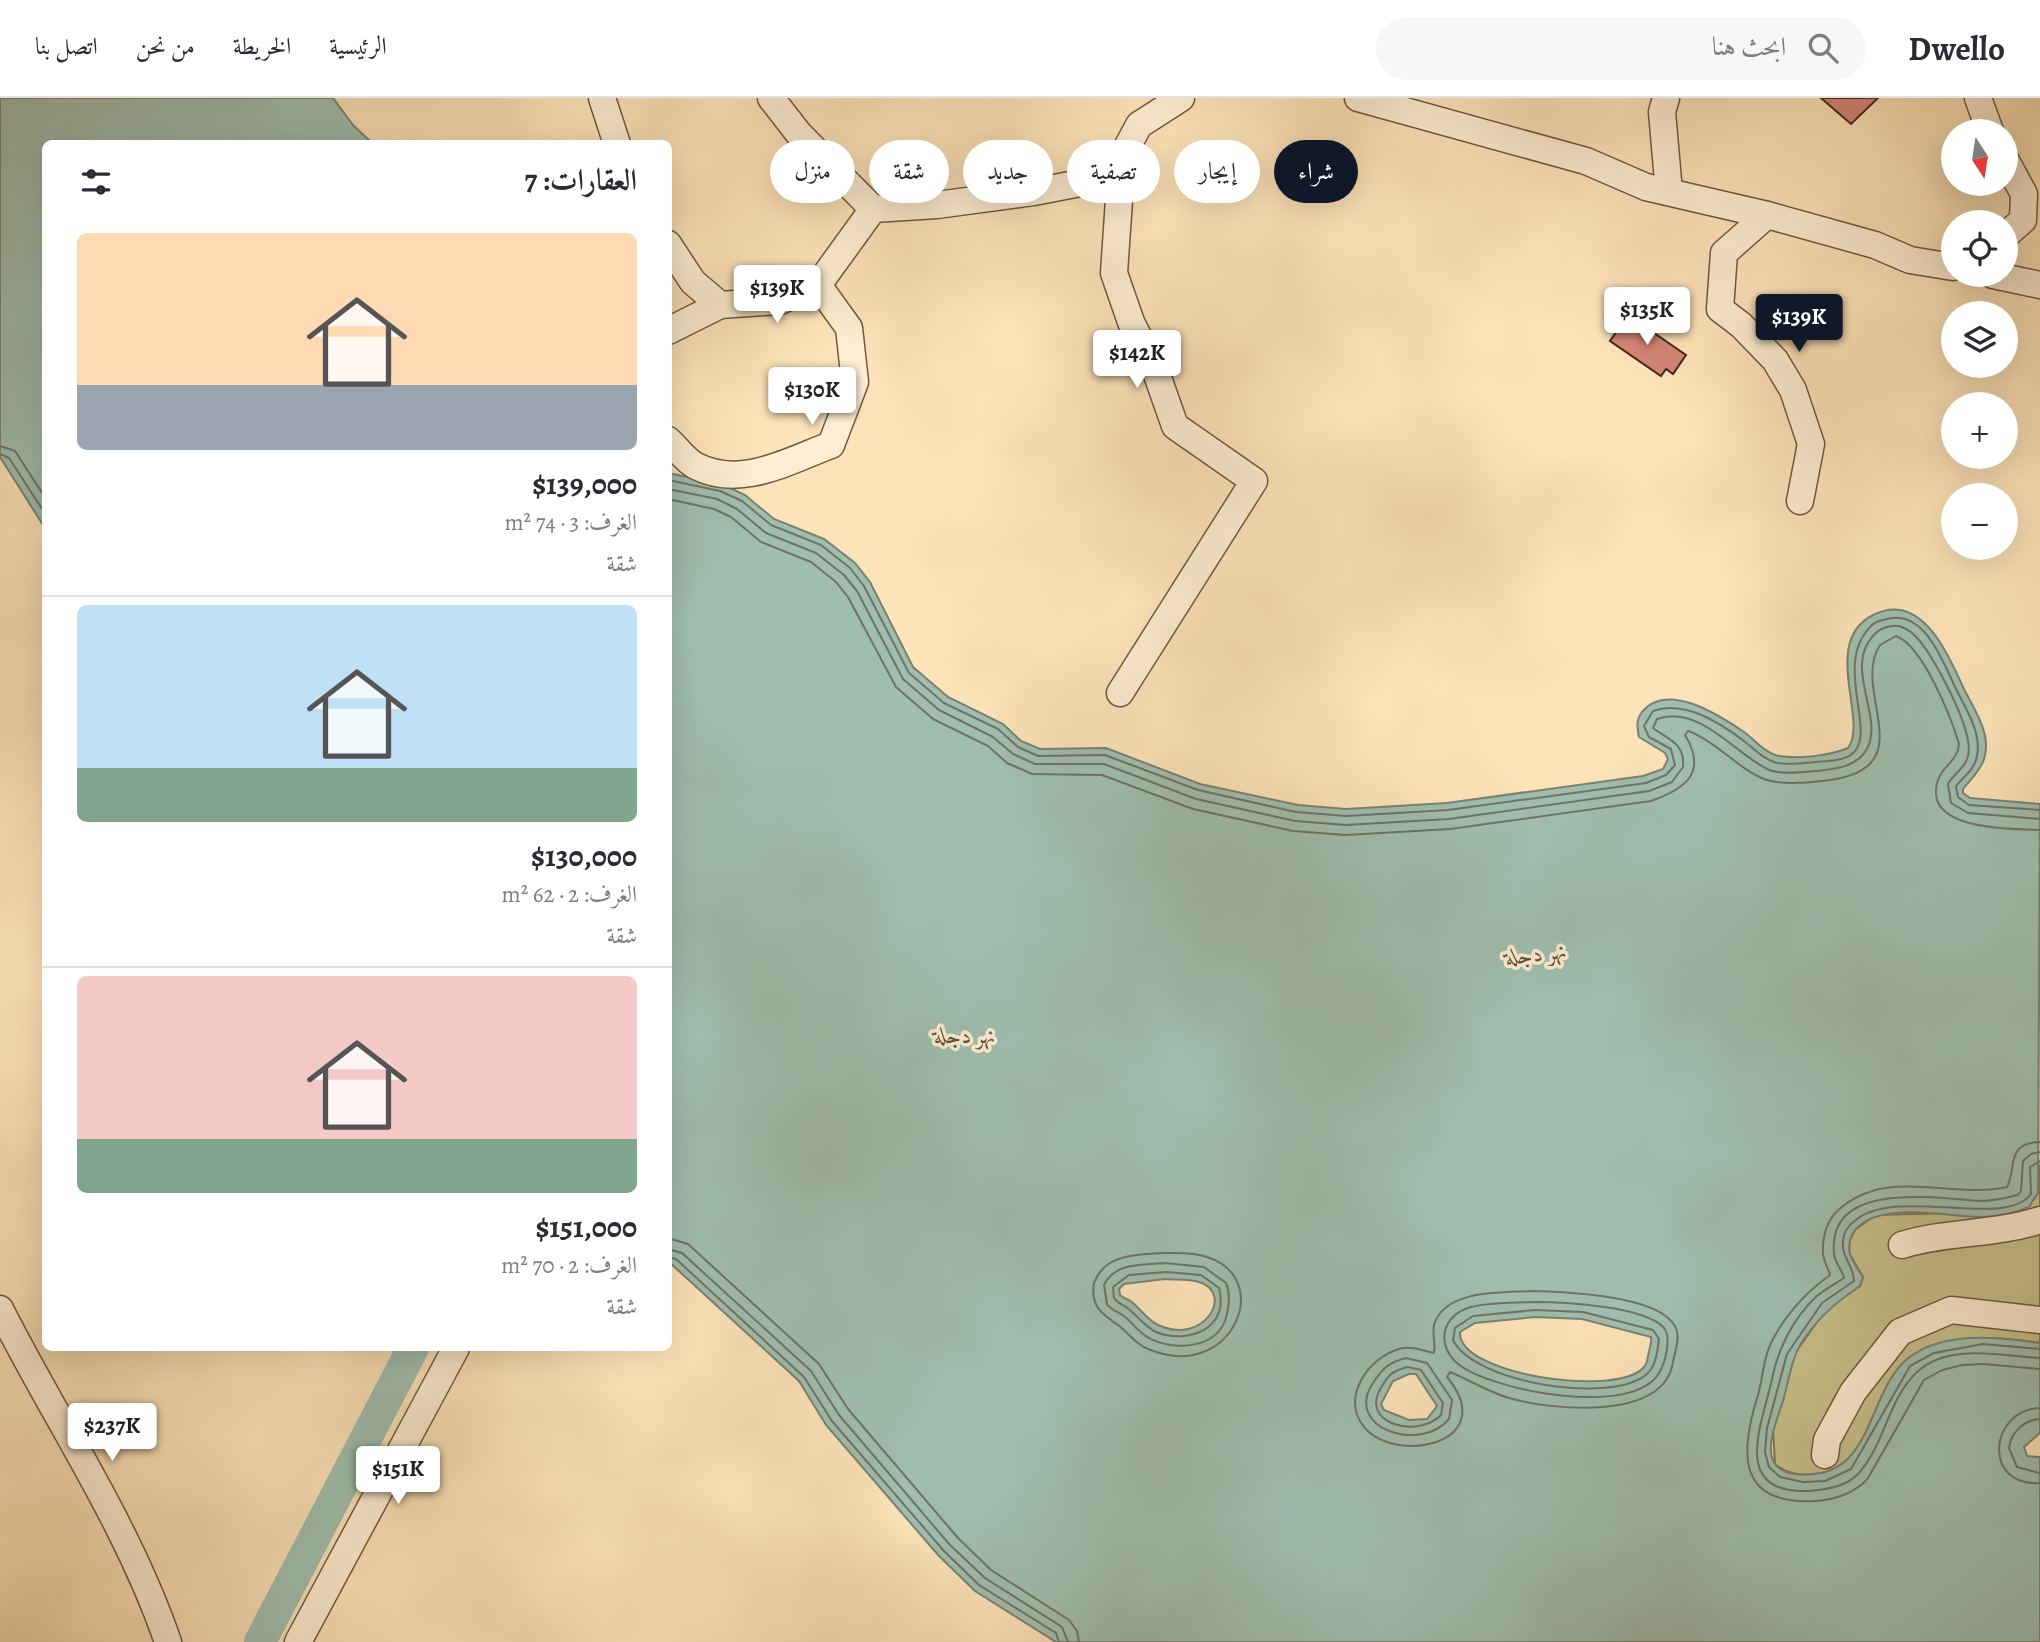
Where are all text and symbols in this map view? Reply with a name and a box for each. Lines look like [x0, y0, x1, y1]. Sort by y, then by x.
search box [1376, 17, 1866, 80]
text: Dwello [1908, 26, 2005, 71]
text: ابحث هنا [1712, 29, 1786, 64]
icon: search [1804, 29, 1842, 67]
text: اتصل بنا [35, 30, 98, 62]
text: من نحن [136, 30, 195, 62]
text: الخريطة [233, 30, 291, 62]
text: الرئيسية [329, 30, 387, 62]
north arrow [1941, 119, 2018, 196]
map controls [1941, 119, 2018, 560]
chip: منزل [770, 140, 855, 203]
chip: شقة [869, 140, 949, 203]
chip: جديد [963, 140, 1053, 203]
chip: تصفية [1067, 140, 1160, 203]
chip: إيجار [1174, 140, 1260, 203]
chip: شراء [1274, 140, 1358, 203]
text: العقارات: 7 [525, 160, 637, 200]
icon: filters [77, 163, 115, 201]
button: locate [1941, 210, 2018, 287]
pin: $139K [728, 266, 826, 325]
text: $139K [750, 272, 804, 303]
icon: home [294, 279, 420, 405]
pin: $135K [1598, 288, 1696, 347]
text: $135K [1620, 294, 1674, 325]
pin: $139K [1750, 294, 1848, 354]
text: $139K [1772, 301, 1826, 332]
button: layers [1941, 301, 2018, 378]
pin: $142K [1088, 330, 1186, 390]
text: $142K [1109, 337, 1165, 368]
pin: $130K [763, 368, 861, 427]
text: $130K [784, 374, 840, 405]
button: + [1941, 392, 2018, 469]
text: $139,000 [532, 464, 637, 504]
button: − [1941, 483, 2018, 560]
text: الغرف: 3 · 74 m² [504, 507, 637, 538]
text: شقة [607, 548, 637, 579]
icon: home [294, 651, 420, 777]
text: $130,000 [531, 836, 637, 876]
text: الغرف: 2 · 62 m² [502, 879, 637, 910]
text: شقة [607, 920, 637, 951]
water label: نهر دجلة [1500, 935, 1569, 974]
water label: نهر دجلة [931, 1020, 996, 1051]
icon: home [294, 1022, 420, 1148]
text: $151,000 [535, 1207, 637, 1247]
text: الغرف: 2 · 70 m² [501, 1250, 637, 1281]
text: شقة [607, 1291, 637, 1322]
pin: $237K [63, 1404, 161, 1463]
text: $237K [84, 1410, 140, 1441]
pin: $151K [349, 1446, 447, 1506]
text: $151K [372, 1453, 424, 1484]

